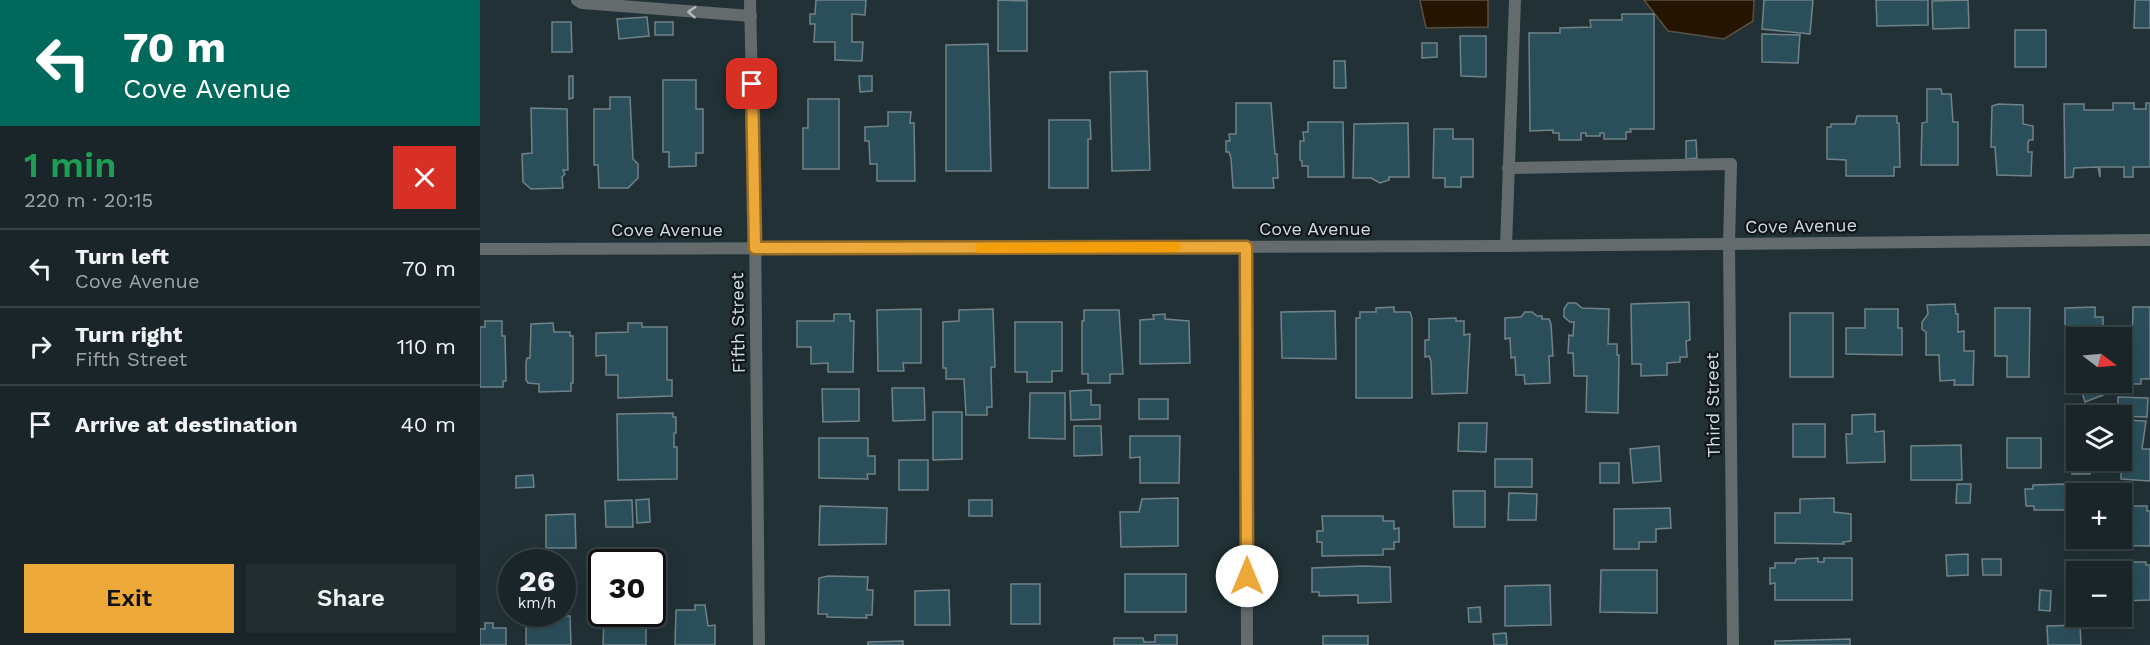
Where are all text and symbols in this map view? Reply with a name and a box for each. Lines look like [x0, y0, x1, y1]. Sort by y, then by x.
one-way arrow [688, 5, 697, 18]
text: 70 m [123, 23, 226, 72]
icon: left [24, 24, 102, 102]
pin [726, 58, 777, 109]
icon: arrive [735, 67, 768, 100]
text: Cove Avenue [123, 73, 291, 105]
text: 1 min [24, 144, 116, 186]
button: close [393, 146, 456, 209]
text: 220 m · 20:15 [24, 188, 153, 212]
street label: Cove Avenue [1745, 214, 1857, 237]
street label: Cove Avenue [1259, 218, 1371, 239]
street label: Cove Avenue [611, 219, 723, 240]
text: Turn left [75, 244, 169, 269]
icon: left [24, 252, 57, 285]
text: 70 m [402, 256, 456, 281]
text: Cove Avenue [75, 269, 199, 293]
street label: Fifth Street [726, 272, 749, 374]
text: Turn right [75, 322, 182, 347]
north arrow [2066, 327, 2132, 393]
map controls [2066, 327, 2132, 627]
icon: right [24, 330, 57, 363]
text: 110 m [397, 334, 456, 359]
text: Fifth Street [75, 347, 187, 371]
street label: Third Street [1701, 352, 1724, 458]
button: layers [2066, 405, 2132, 471]
icon: arrive [24, 408, 57, 441]
text: Arrive at destination [75, 412, 298, 437]
text: 40 m [400, 412, 456, 437]
button: + [2066, 483, 2132, 549]
position arrow [1215, 544, 1279, 608]
speed limit sign: 30 [588, 549, 666, 627]
button: − [2066, 561, 2132, 627]
text: 26 [519, 563, 555, 598]
button: Exit [24, 564, 234, 633]
button: Share [246, 564, 456, 633]
text: km/h [518, 594, 556, 612]

